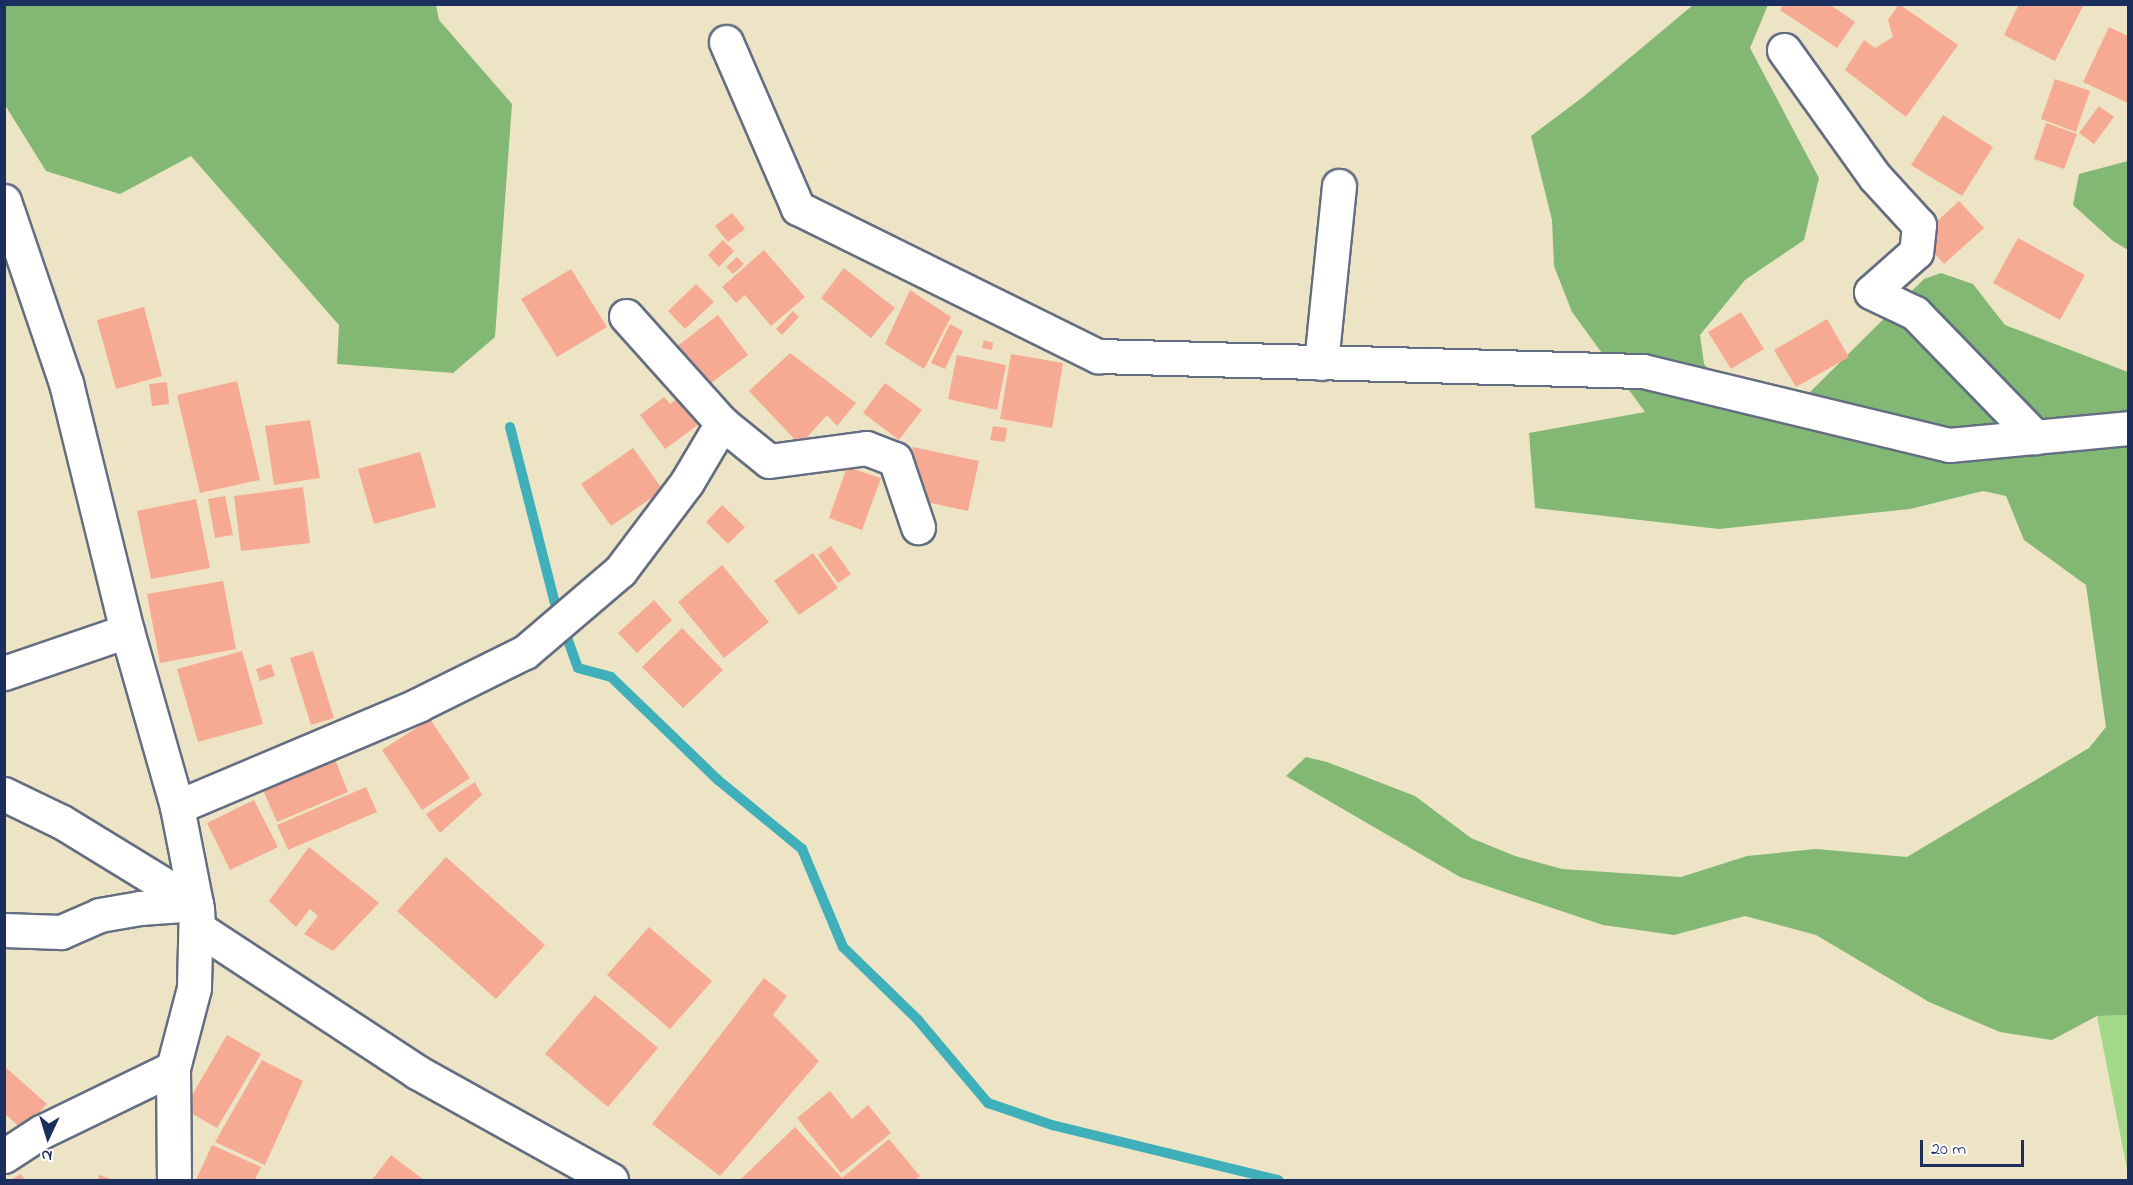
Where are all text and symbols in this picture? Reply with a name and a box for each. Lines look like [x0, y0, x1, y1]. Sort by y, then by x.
north arrow [18, 1107, 78, 1167]
scale bar [1923, 1128, 2026, 1166]
text: 20 m [1931, 1137, 1966, 1163]
text: N [41, 1143, 53, 1167]

